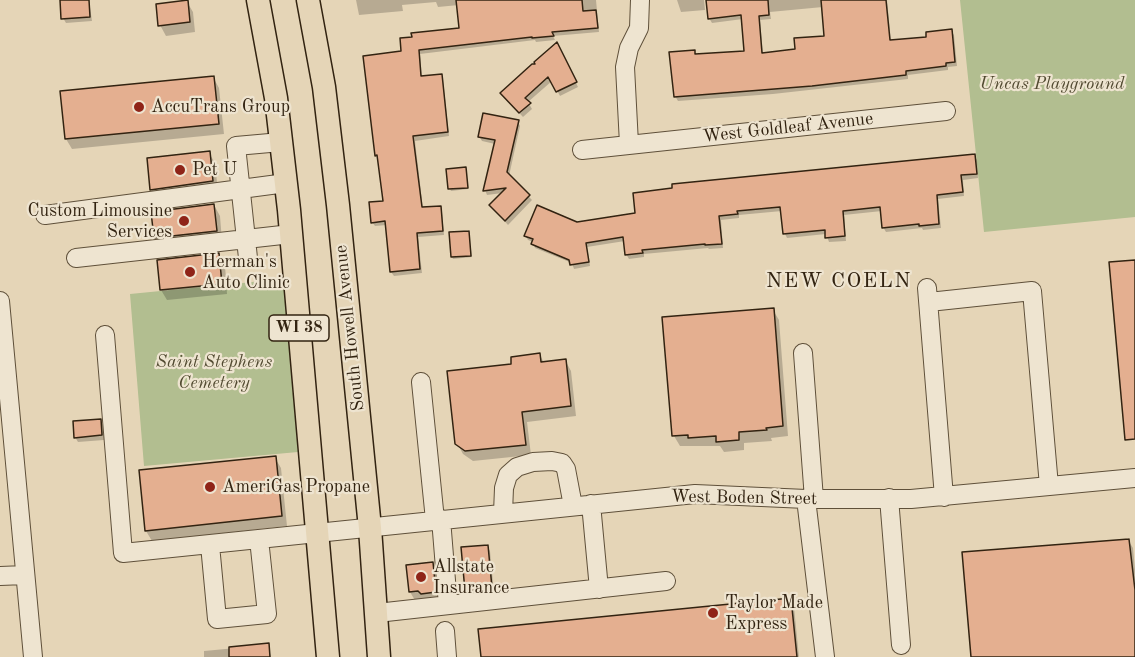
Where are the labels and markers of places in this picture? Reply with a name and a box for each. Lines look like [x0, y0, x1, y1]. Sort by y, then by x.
place label: AccuTrans Group [151, 96, 290, 118]
marker: AccuTrans Group [132, 100, 146, 114]
place label: Pet U [192, 159, 237, 181]
marker: Pet U [173, 163, 187, 177]
place label: Custom Limousine Services [28, 200, 172, 242]
marker: Custom Limousine Services [177, 214, 191, 228]
place label: Herman's Auto Clinic [202, 251, 290, 294]
marker: Herman's Auto Clinic [183, 265, 197, 279]
place label: AmeriGas Propane [222, 476, 370, 498]
marker: AmeriGas Propane [203, 480, 217, 494]
place label: Allstate Insurance [433, 556, 509, 598]
marker: Allstate Insurance [414, 570, 428, 584]
place label: Taylor Made Express [725, 592, 823, 634]
marker: Taylor Made Express [706, 606, 720, 620]

